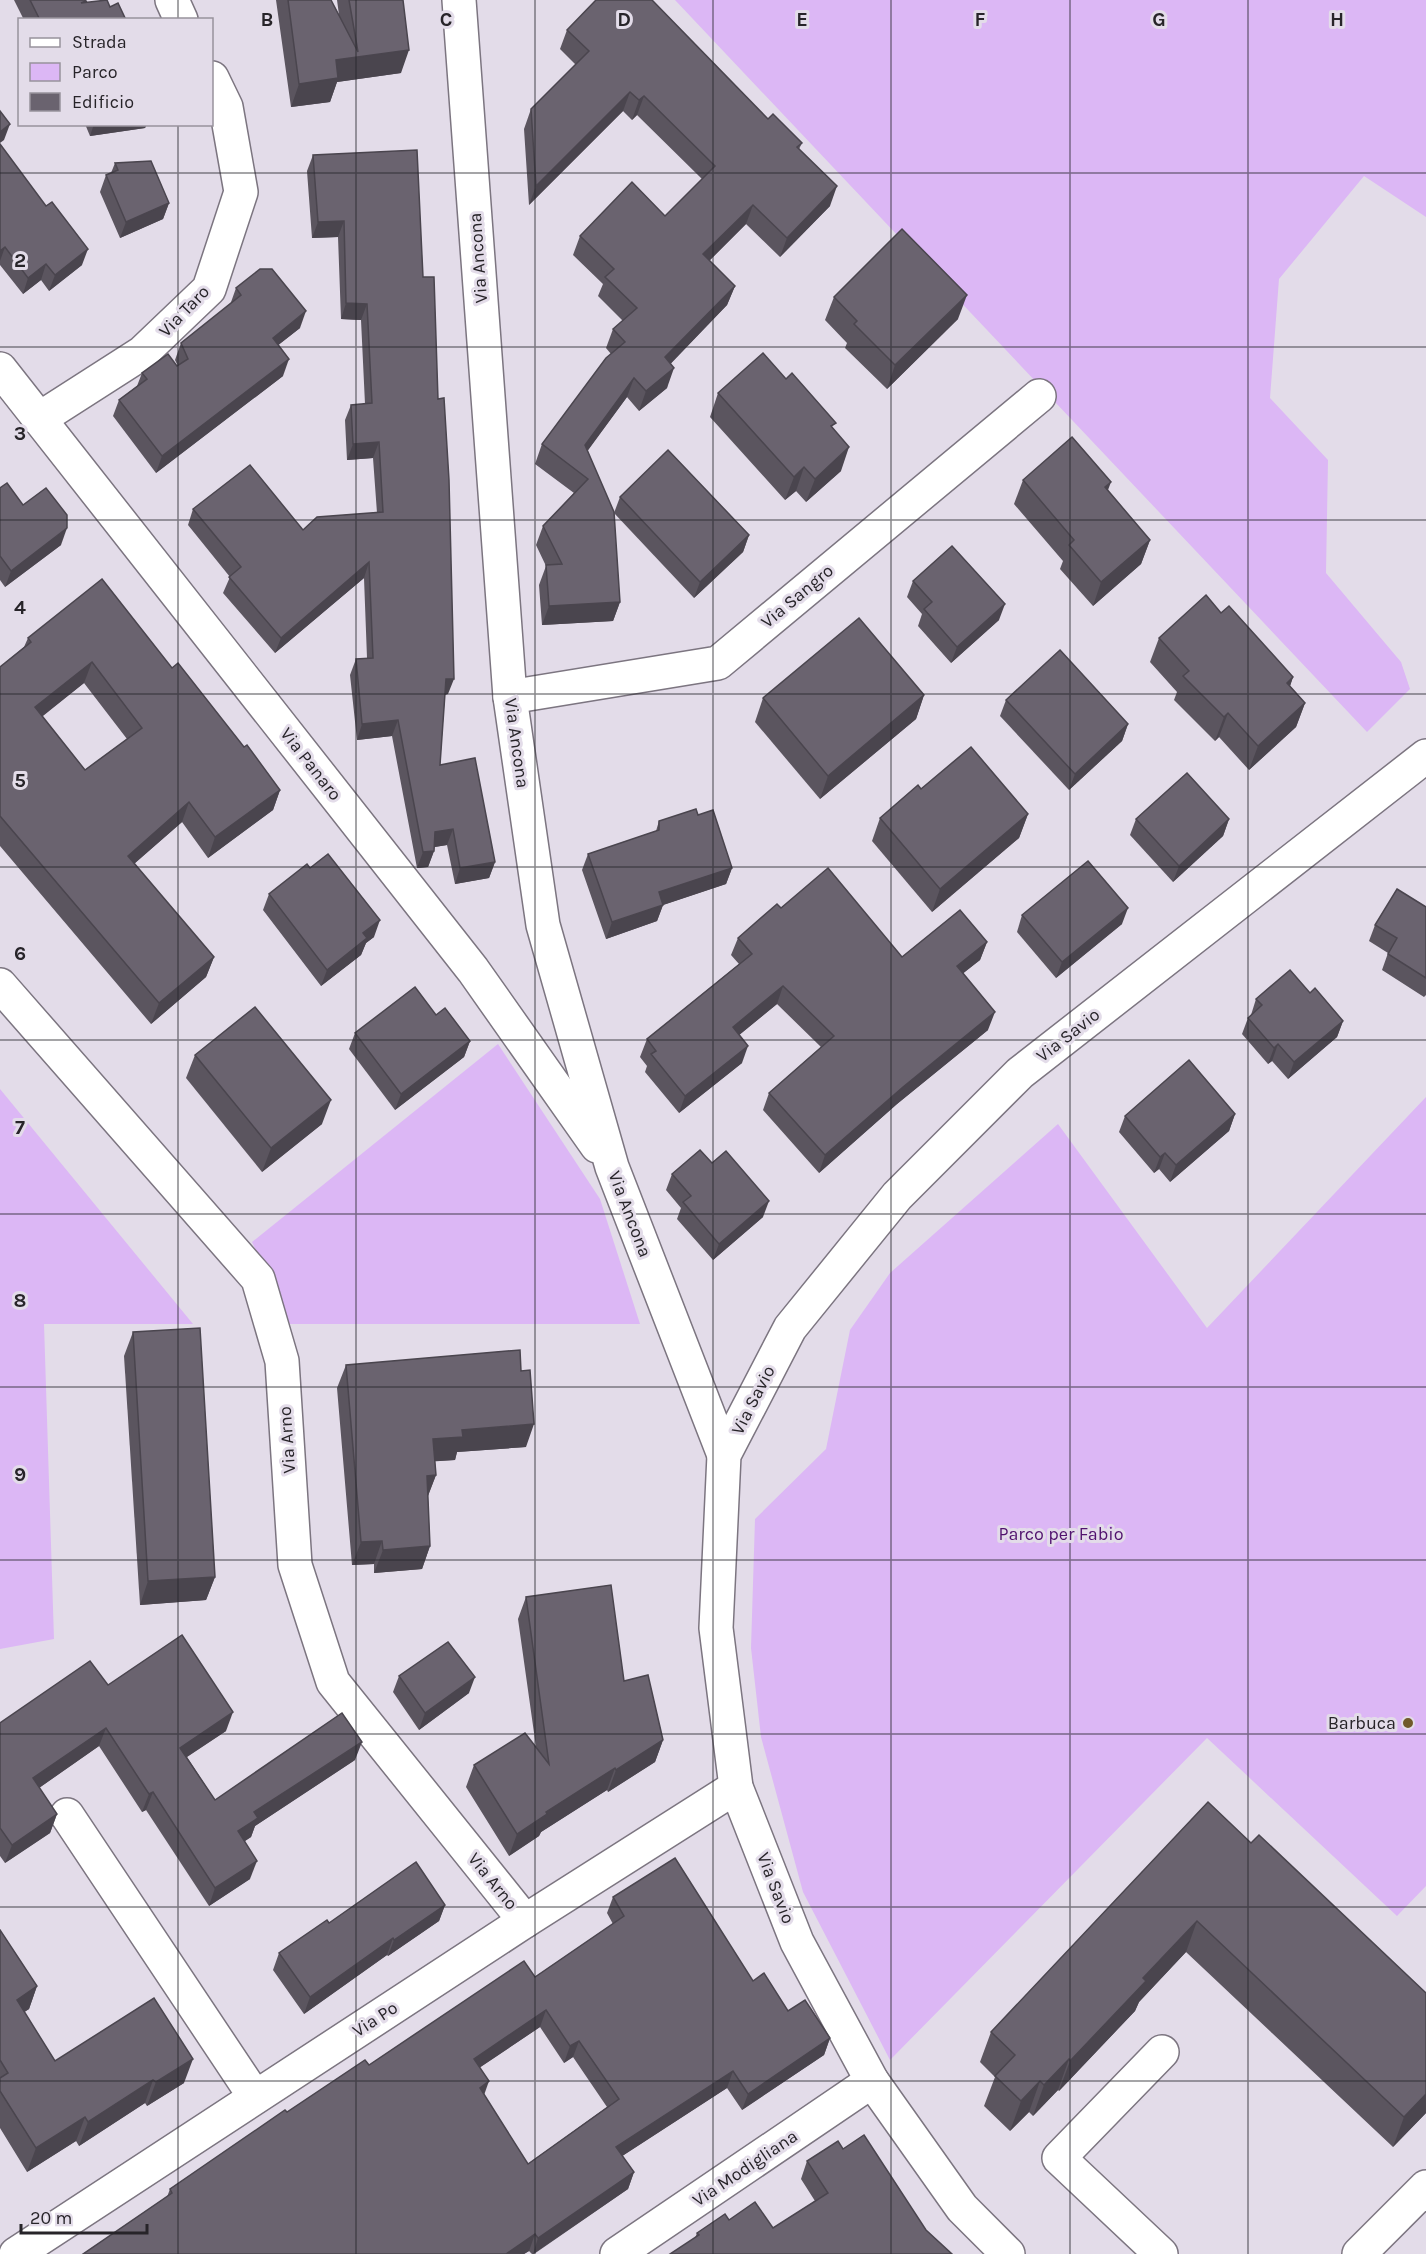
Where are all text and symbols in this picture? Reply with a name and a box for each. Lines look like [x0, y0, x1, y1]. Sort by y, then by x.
text: B [261, 8, 273, 31]
text: C [440, 8, 452, 31]
text: D [617, 8, 631, 31]
text: E [796, 8, 808, 31]
text: F [975, 8, 986, 31]
text: G [1152, 8, 1166, 31]
text: H [1330, 8, 1344, 31]
legend [18, 18, 213, 126]
text: Strada [72, 31, 127, 53]
text: Parco [72, 61, 118, 83]
text: Edificio [72, 91, 134, 113]
street label: Via Ancona [464, 212, 492, 304]
text: 2 [14, 249, 26, 272]
street label: Via Taro [154, 281, 214, 341]
text: 3 [14, 422, 26, 445]
street label: Via Sangro [756, 559, 838, 633]
text: 4 [14, 596, 26, 619]
street label: Via Ancona [500, 697, 534, 789]
street label: Via Panaro [276, 723, 346, 805]
text: 5 [14, 769, 26, 792]
text: 6 [14, 942, 26, 965]
street label: Via Savio [1032, 1003, 1104, 1067]
text: 7 [15, 1116, 25, 1139]
street label: Via Ancona [603, 1168, 657, 1260]
text: 8 [14, 1289, 26, 1312]
street label: Via Savio [726, 1362, 780, 1438]
street label: Via Arno [274, 1406, 300, 1474]
text: 9 [14, 1463, 26, 1486]
park label: Parco per Fabio [998, 1523, 1124, 1545]
place label: Barbuca [1328, 1712, 1396, 1734]
marker: Barbuca [1401, 1716, 1415, 1730]
street label: Via Arno [463, 1848, 523, 1914]
street label: Via Savio [752, 1849, 800, 1927]
street label: Via Po [348, 1996, 402, 2042]
street label: Via Modigliana [688, 2125, 802, 2211]
scale bar [21, 2197, 147, 2235]
text: 20 m [30, 2207, 72, 2229]

